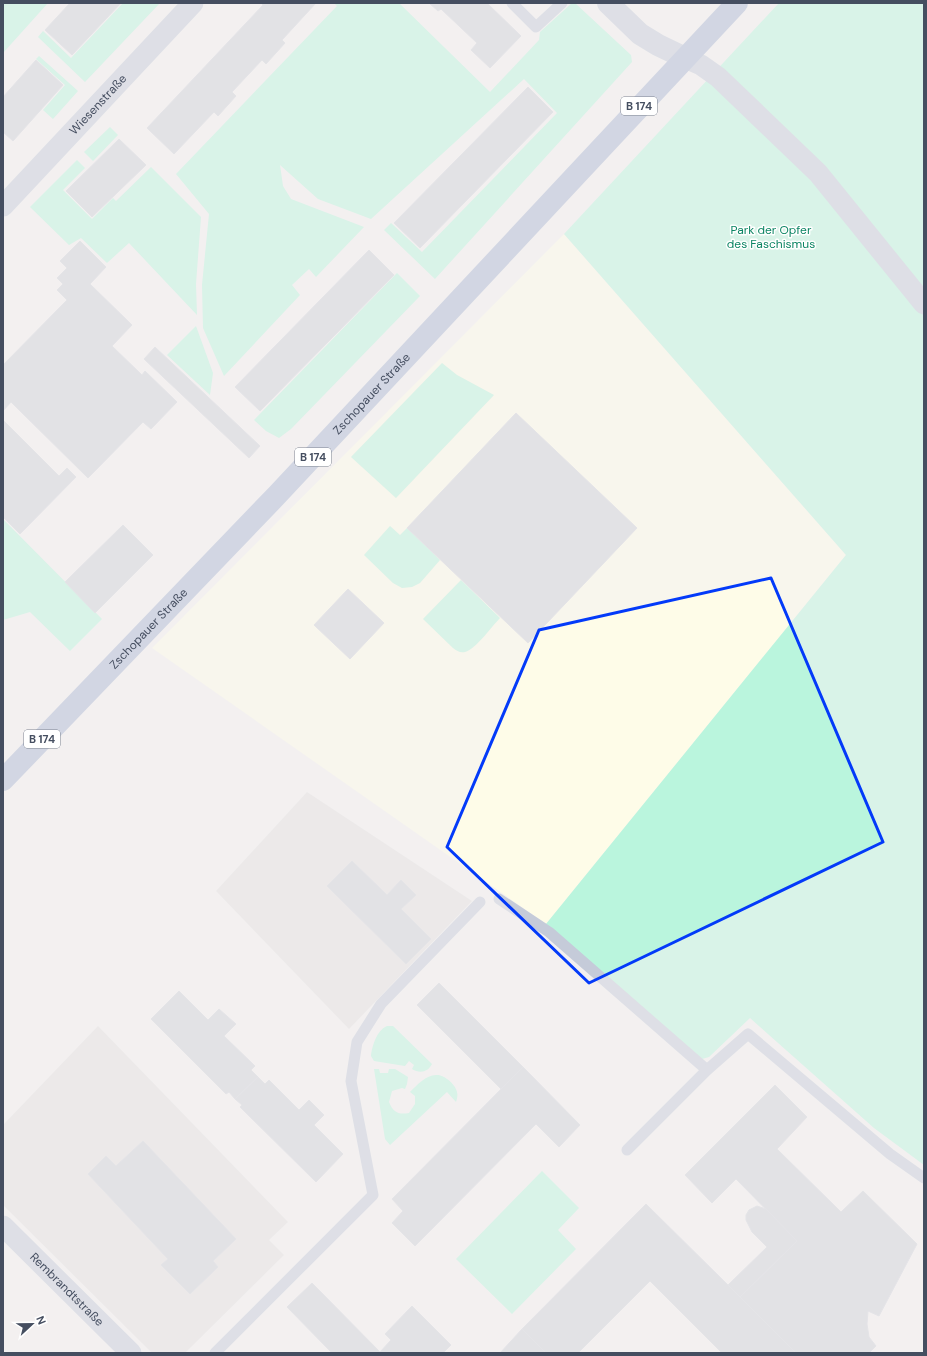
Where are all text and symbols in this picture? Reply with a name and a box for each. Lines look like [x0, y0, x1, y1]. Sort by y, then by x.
street label: Wiesenstraße [66, 71, 130, 138]
road number: B 174 [621, 97, 657, 115]
park label: Park der Opfer des Faschismus [727, 222, 815, 252]
street label: Zschopauer Straße [330, 349, 414, 438]
road number: B 174 [295, 448, 331, 466]
street label: Zschopauer Straße [106, 585, 191, 672]
road number: B 174 [24, 730, 60, 748]
street label: Rembrandtstraße [26, 1249, 107, 1330]
north arrow [12, 1304, 52, 1344]
text: N [33, 1314, 49, 1327]

